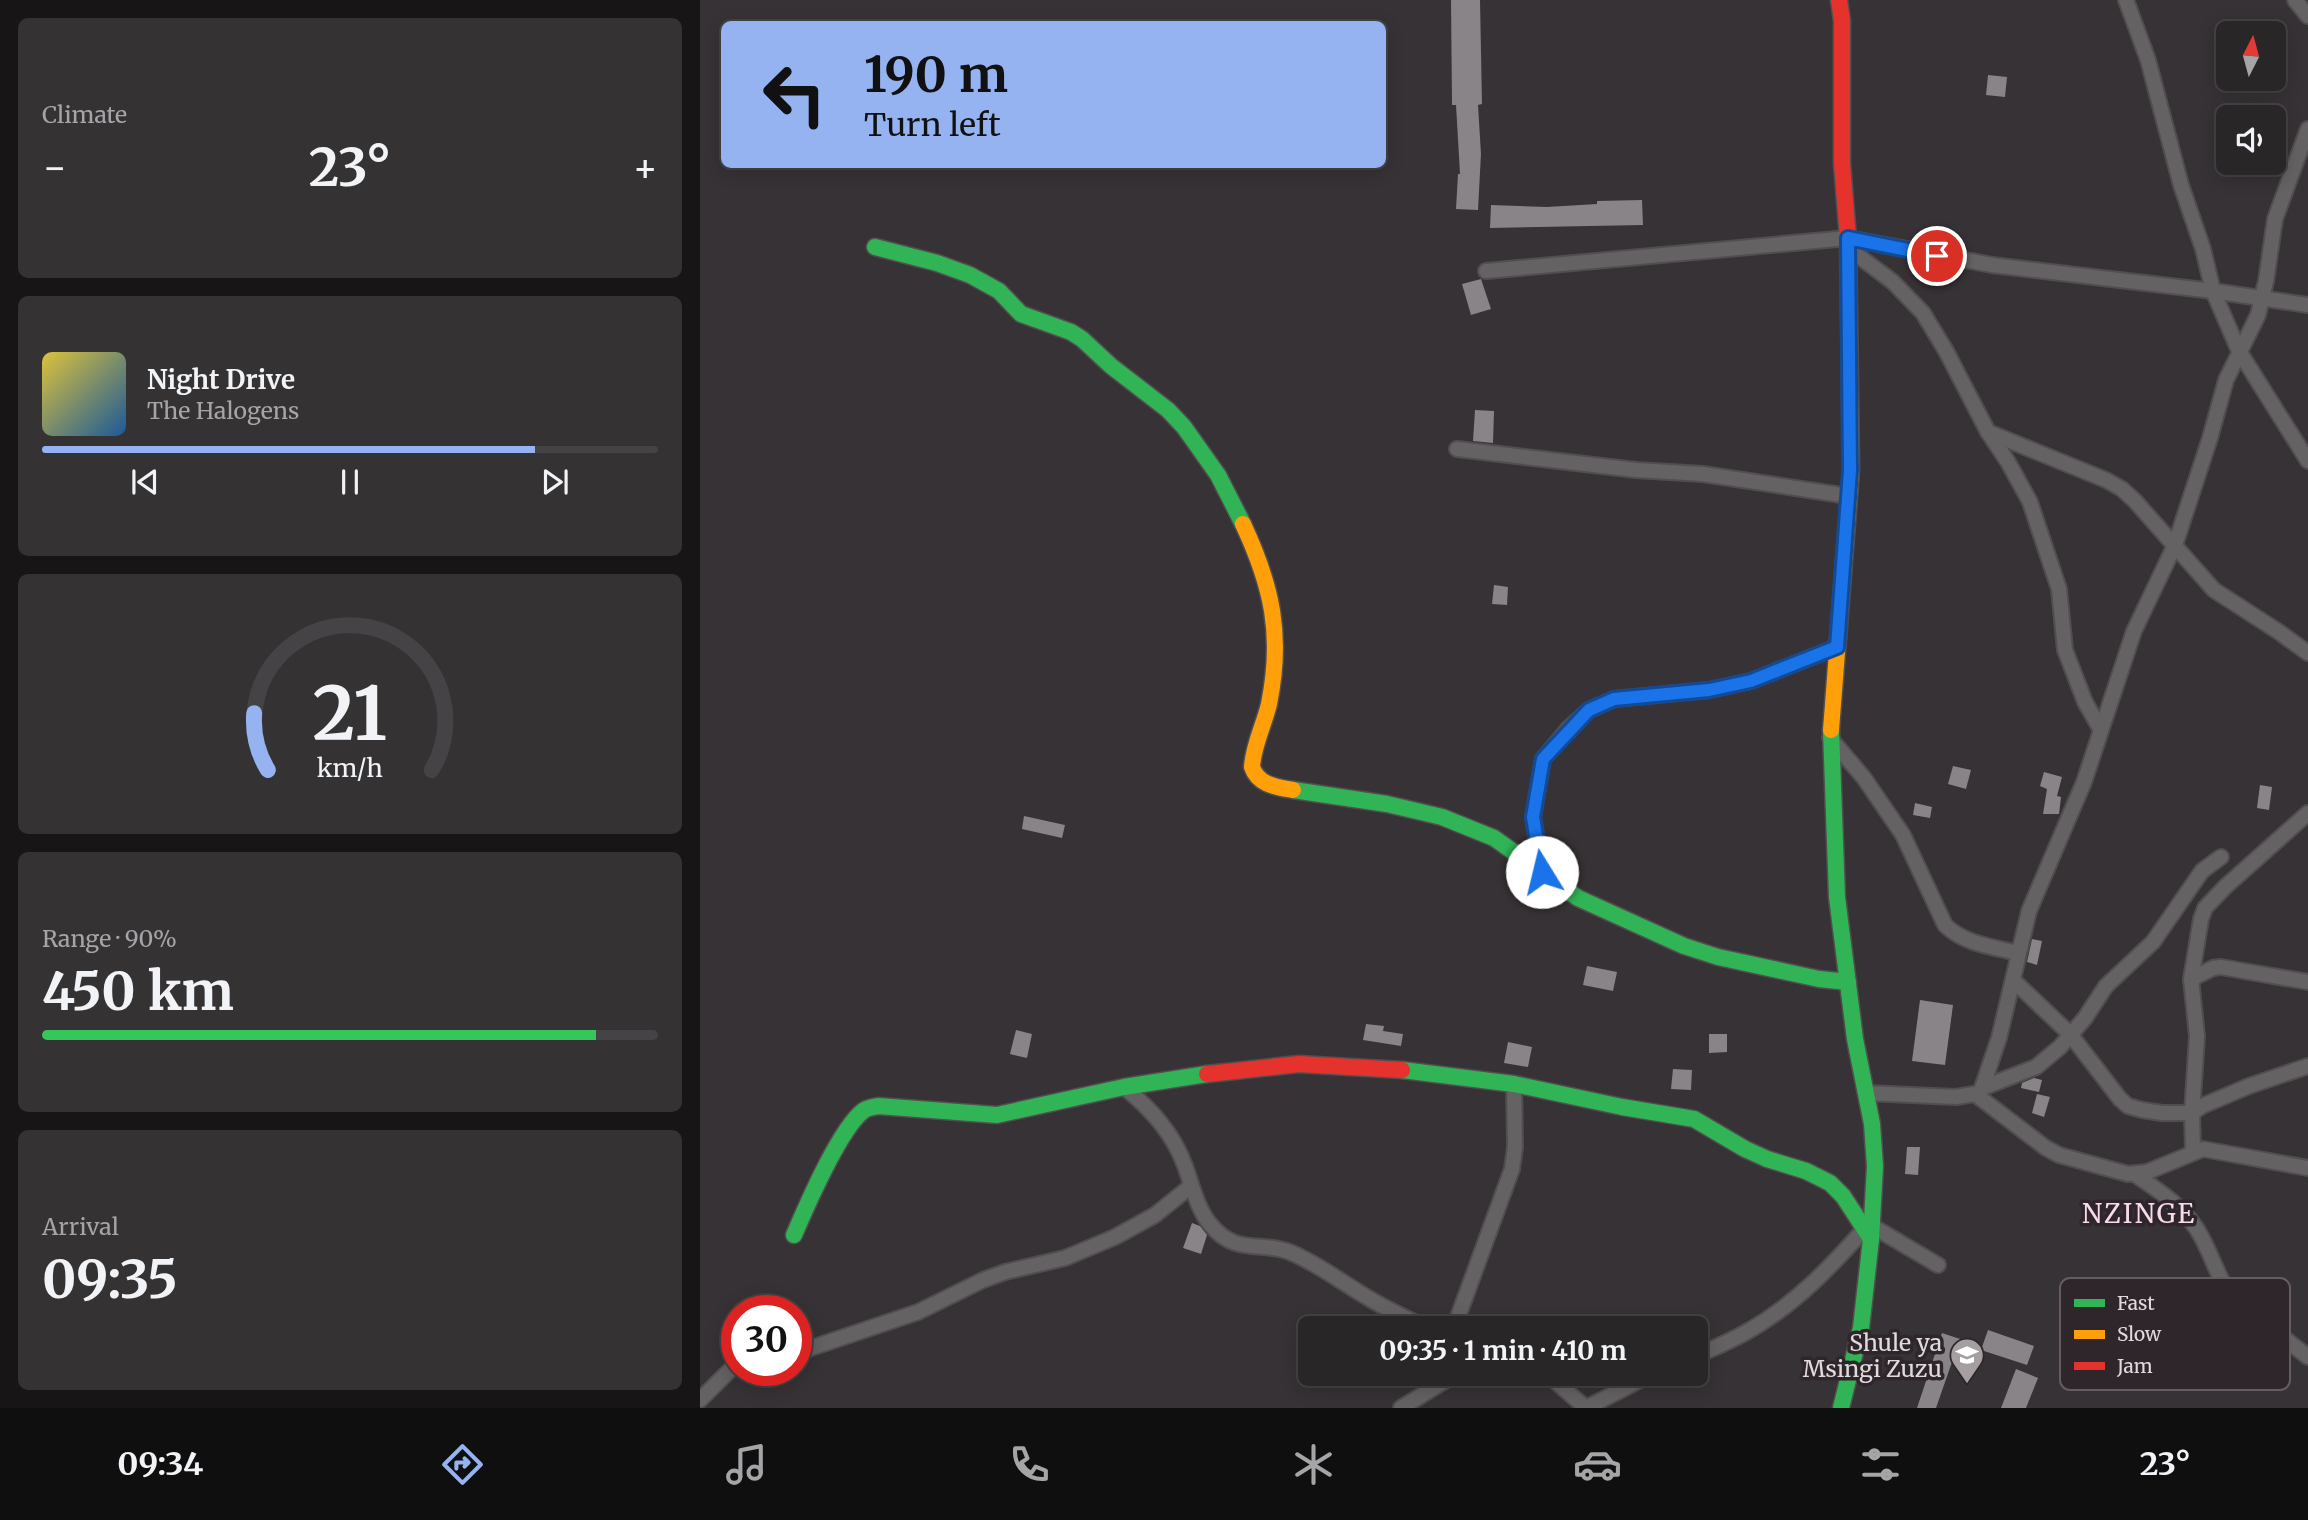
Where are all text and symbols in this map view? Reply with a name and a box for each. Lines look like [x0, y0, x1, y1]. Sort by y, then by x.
north arrow [2216, 21, 2286, 91]
map controls [2216, 21, 2286, 175]
text: 190 m [864, 44, 1008, 105]
icon: left [749, 49, 840, 140]
text: Climate [42, 100, 127, 129]
text: Turn left [864, 105, 1001, 145]
button: sound [2216, 105, 2286, 175]
text: 23° [309, 135, 391, 200]
text: − [42, 144, 67, 191]
text: + [633, 144, 658, 191]
pin [1907, 226, 1967, 286]
icon: arrive [1918, 237, 1956, 275]
text: Night Drive [147, 363, 295, 396]
text: The Halogens [147, 396, 299, 425]
icon: previous [126, 463, 164, 501]
icon: pause [331, 463, 369, 501]
icon: next [536, 463, 574, 501]
text: 21 [313, 668, 387, 760]
text: km/h [317, 752, 383, 784]
position arrow [1505, 835, 1579, 909]
text: Range · 90% [42, 924, 177, 953]
text: 450 km [42, 959, 234, 1024]
district label: NZINGE [2082, 1197, 2196, 1230]
text: Arrival [42, 1212, 119, 1241]
text: 09:35 [42, 1247, 178, 1312]
legend [2060, 1278, 2290, 1390]
text: Fast [2117, 1291, 2155, 1315]
speed limit sign: 30 [721, 1295, 812, 1386]
text: Slow [2117, 1322, 2162, 1346]
place label: Shule ya Msingi Zuzu [1803, 1328, 1942, 1383]
text: 09:35 · 1 min · 410 m [1379, 1334, 1627, 1367]
school or university icon: Shule ya Msingi Zuzu [1948, 1336, 1986, 1385]
text: Jam [2116, 1354, 2153, 1378]
icon: directions [438, 1440, 487, 1489]
icon: music [722, 1440, 771, 1489]
icon: phone [1005, 1440, 1054, 1489]
icon: climate [1289, 1440, 1338, 1489]
icon: car [1573, 1440, 1622, 1489]
icon: filters [1856, 1440, 1905, 1489]
text: 09:34 [117, 1444, 203, 1484]
text: 23° [2140, 1444, 2191, 1484]

